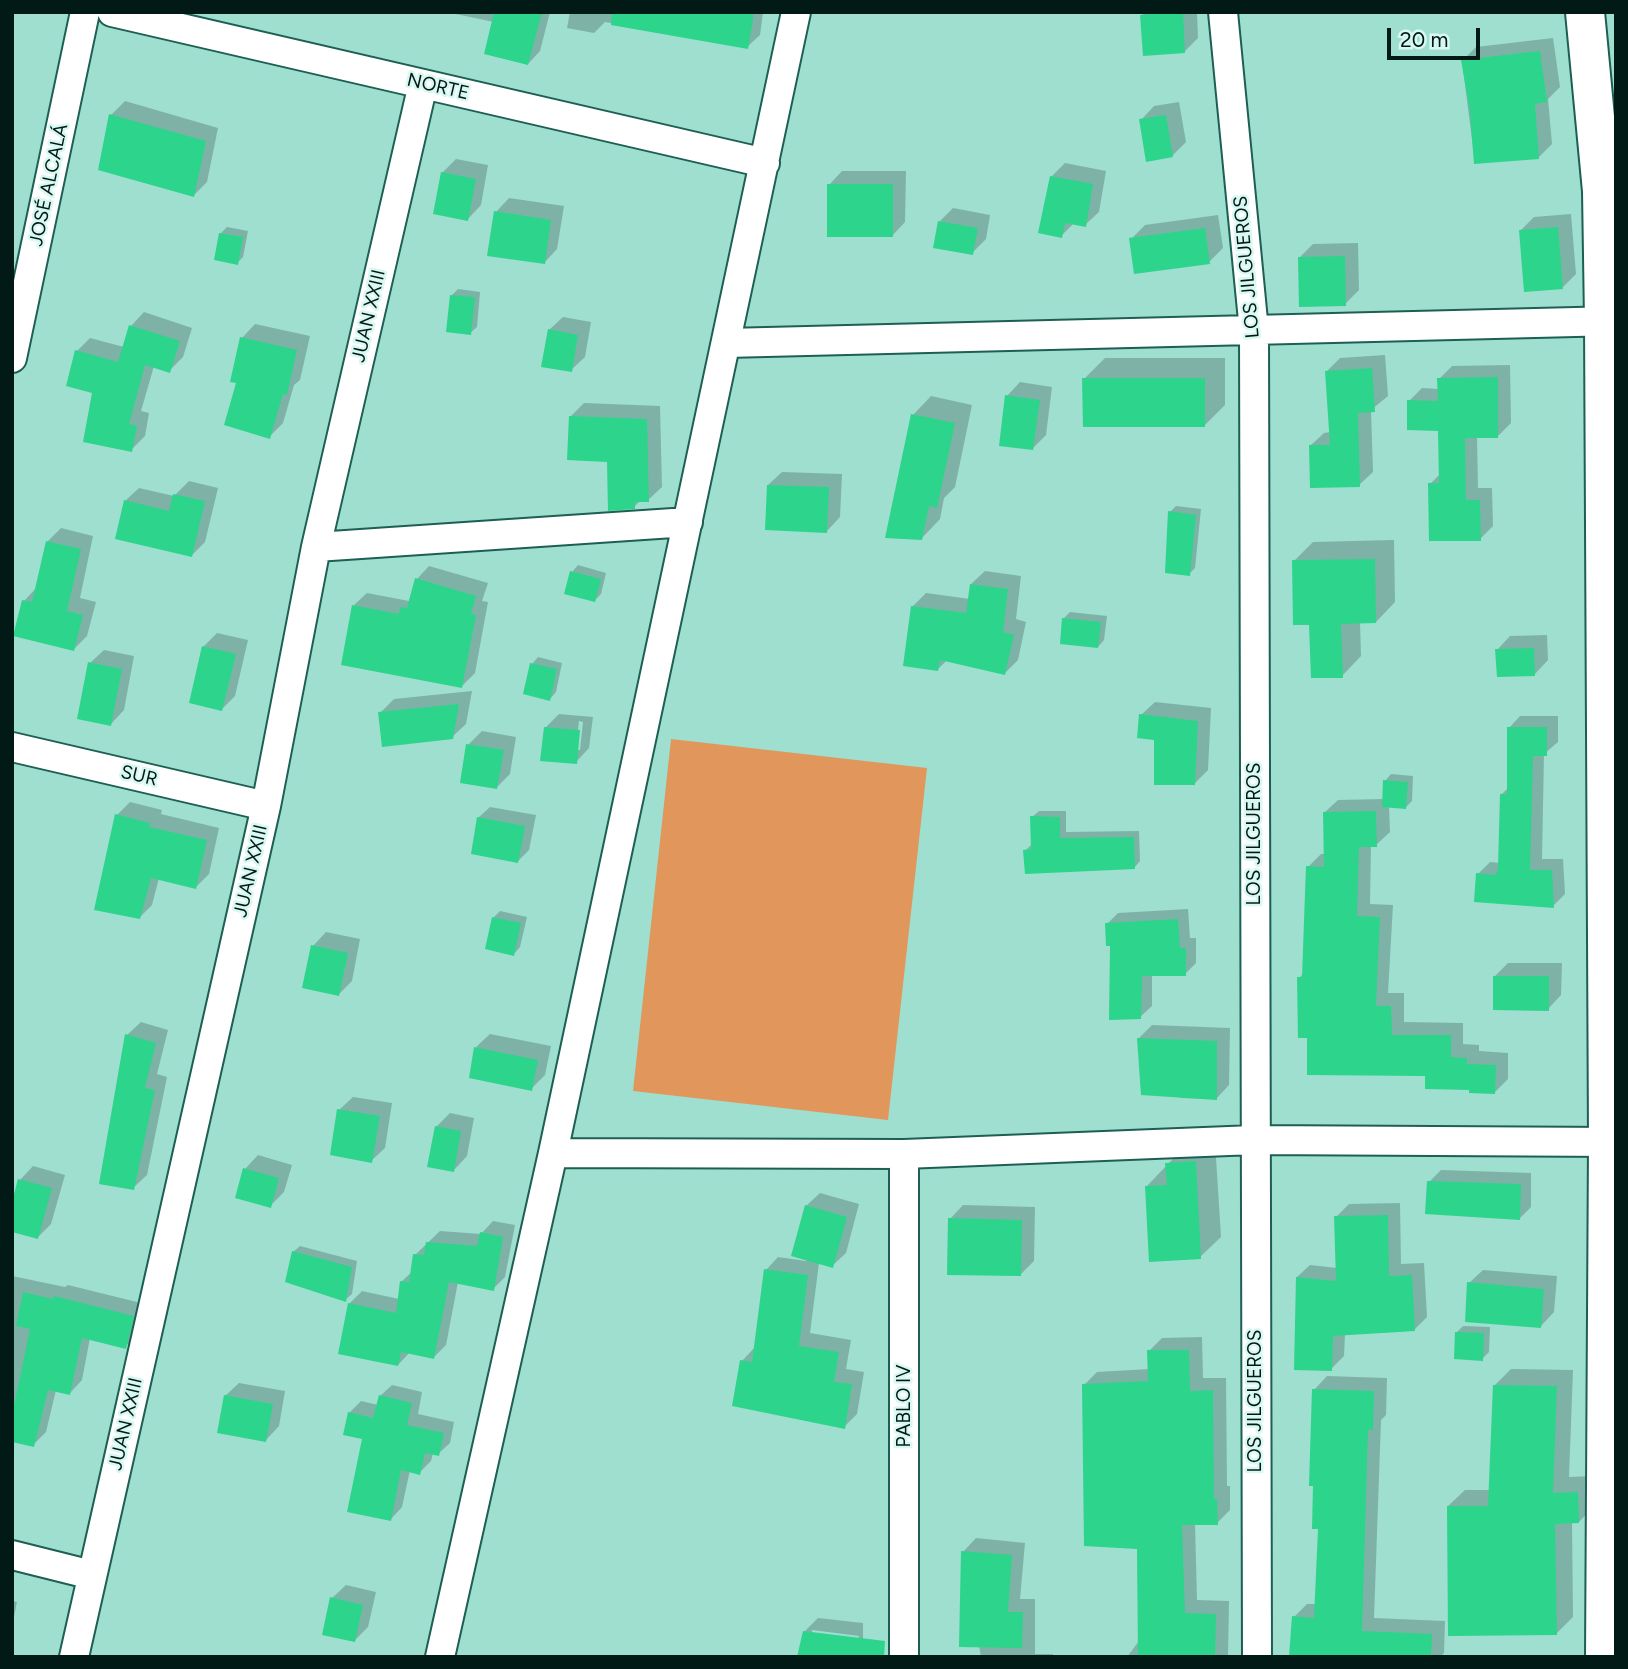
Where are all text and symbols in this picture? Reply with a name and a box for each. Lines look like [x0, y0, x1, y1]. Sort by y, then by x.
scale bar [1390, 14, 1483, 58]
text: 20 m [1400, 27, 1448, 52]
street label: NORTE [405, 69, 471, 105]
street label: JOSÉ ALCALÁ [25, 122, 73, 248]
street label: LOS JILGUEROS [1229, 195, 1265, 339]
street label: JUAN XXIII [347, 268, 391, 364]
street label: SUR [118, 761, 160, 791]
street label: LOS JILGUEROS [1243, 763, 1265, 905]
street label: JUAN XXIII [229, 823, 273, 919]
street label: LOS JILGUEROS [1244, 1330, 1266, 1472]
street label: PABLO IV [893, 1365, 915, 1447]
street label: JUAN XXIII [104, 1376, 148, 1472]

